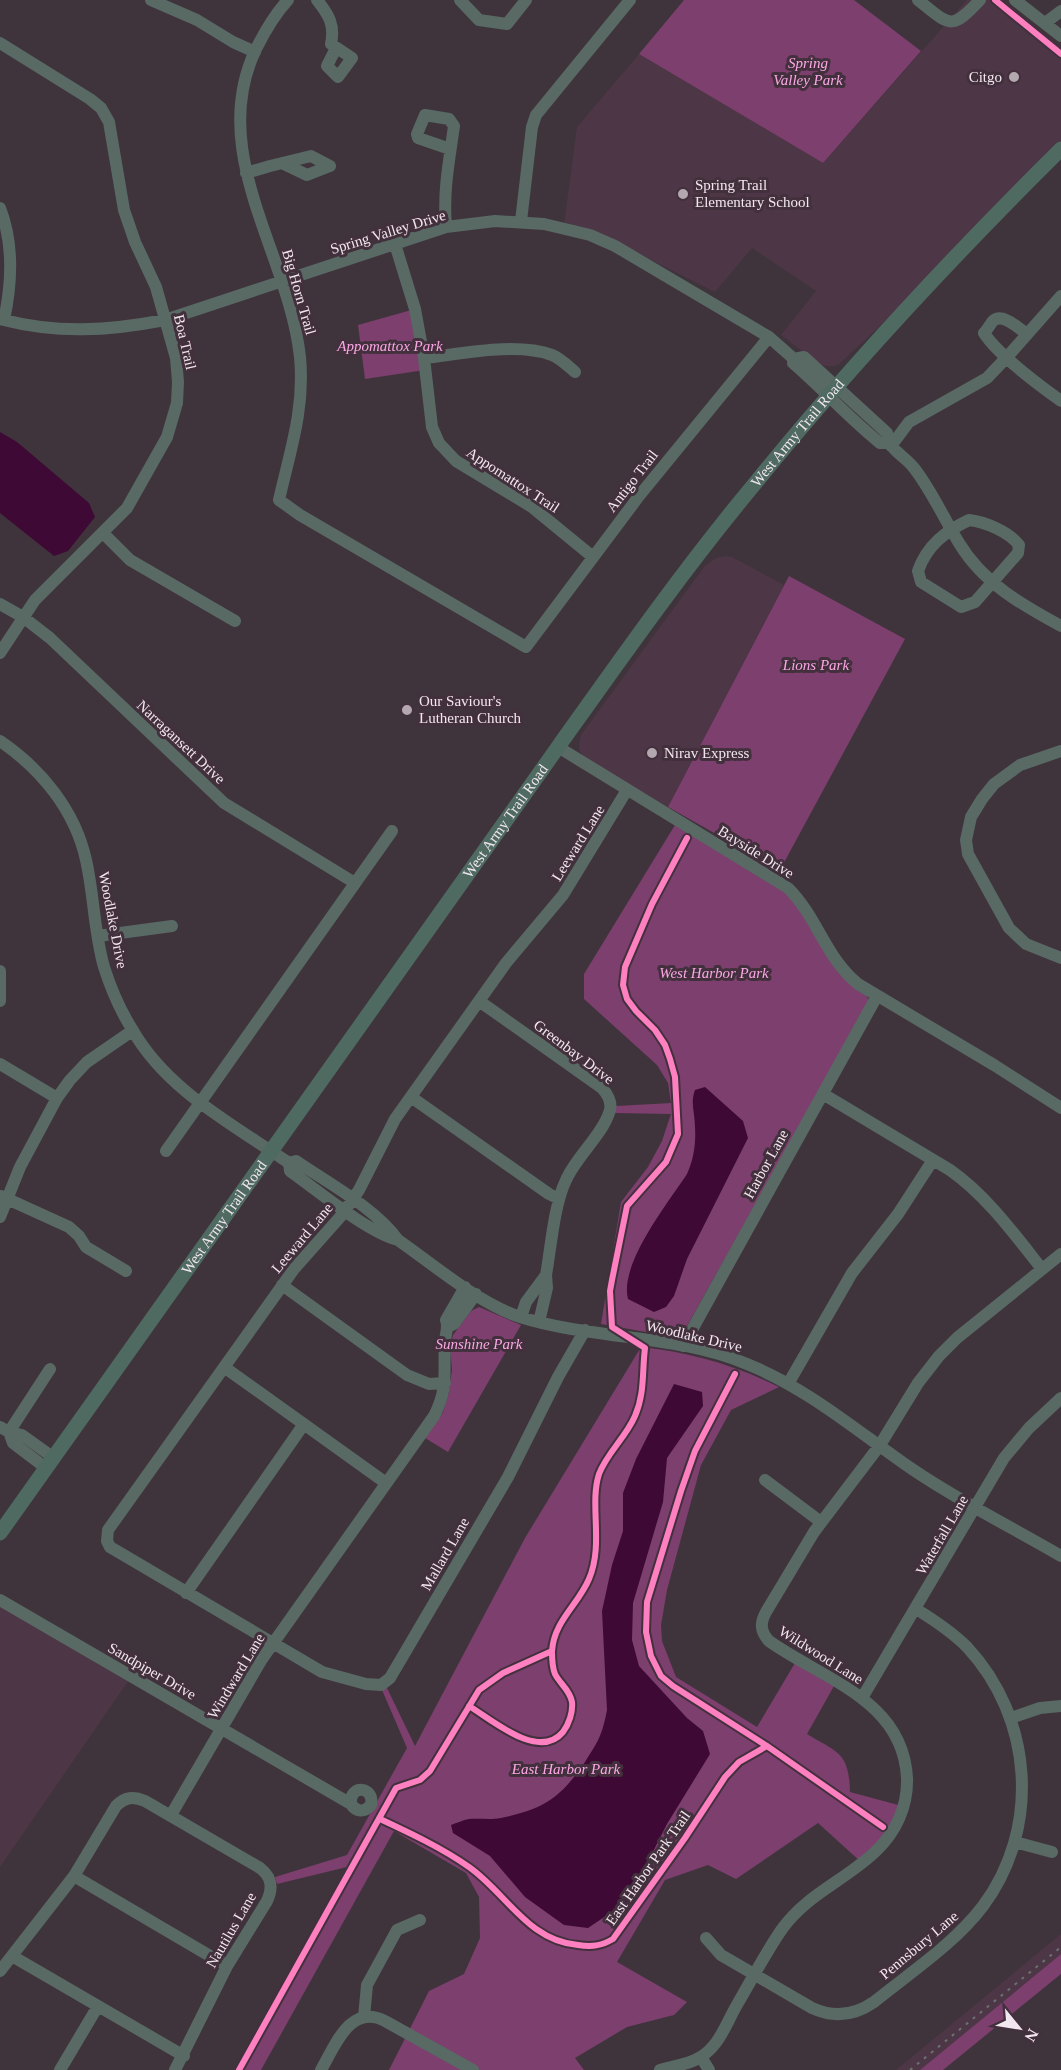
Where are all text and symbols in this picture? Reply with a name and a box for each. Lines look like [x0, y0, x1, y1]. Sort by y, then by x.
park label: Spring Valley Park [773, 55, 843, 88]
place label: Citgo [969, 69, 1002, 85]
marker: Citgo [1007, 70, 1021, 84]
place label: Spring Trail Elementary School [695, 177, 810, 210]
marker: Spring Trail Elementary School [676, 187, 690, 201]
street label: Spring Valley Drive [328, 207, 448, 257]
street label: Big Horn Trail [279, 247, 319, 337]
street label: Boa Trail [171, 313, 199, 371]
park label: Appomattox Park [336, 338, 443, 354]
street label: West Army Trail Road [748, 376, 847, 490]
street label: Appomattox Trail [464, 444, 562, 516]
street label: Antigo Trail [603, 447, 661, 515]
park label: Lions Park [782, 657, 849, 673]
place label: Our Saviour's Lutheran Church [419, 693, 522, 726]
street label: Narragansett Drive [134, 697, 229, 787]
marker: Our Saviour's Lutheran Church [400, 703, 414, 717]
place label: Nirav Express [664, 745, 750, 761]
marker: Nirav Express [645, 746, 659, 760]
street label: West Army Trail Road [460, 761, 551, 881]
street label: Leeward Lane [548, 802, 608, 884]
street label: Bayside Drive [715, 822, 797, 882]
street label: Woodlake Drive [96, 870, 130, 970]
park label: West Harbor Park [659, 965, 769, 981]
street label: Greenbay Drive [531, 1017, 617, 1088]
street label: Harbor Lane [741, 1126, 792, 1201]
street label: West Army Trail Road [178, 1157, 270, 1277]
street label: Leeward Lane [268, 1200, 336, 1276]
street label: Woodlake Drive [644, 1317, 744, 1355]
park label: Sunshine Park [435, 1336, 523, 1352]
street label: Waterfall Lane [913, 1492, 971, 1578]
street label: Mallard Lane [418, 1515, 472, 1593]
street label: Wildwood Lane [776, 1623, 866, 1688]
street label: Windward Lane [204, 1630, 268, 1721]
street label: Sandpiper Drive [105, 1639, 199, 1703]
park label: East Harbor Park [511, 1761, 621, 1777]
street label: East Harbor Park Trail [603, 1808, 693, 1928]
street label: Nautilus Lane [203, 1889, 259, 1971]
street label: Pennsbury Lane [877, 1907, 962, 1982]
north arrow [989, 1998, 1049, 2058]
text: N [1021, 2026, 1042, 2045]

